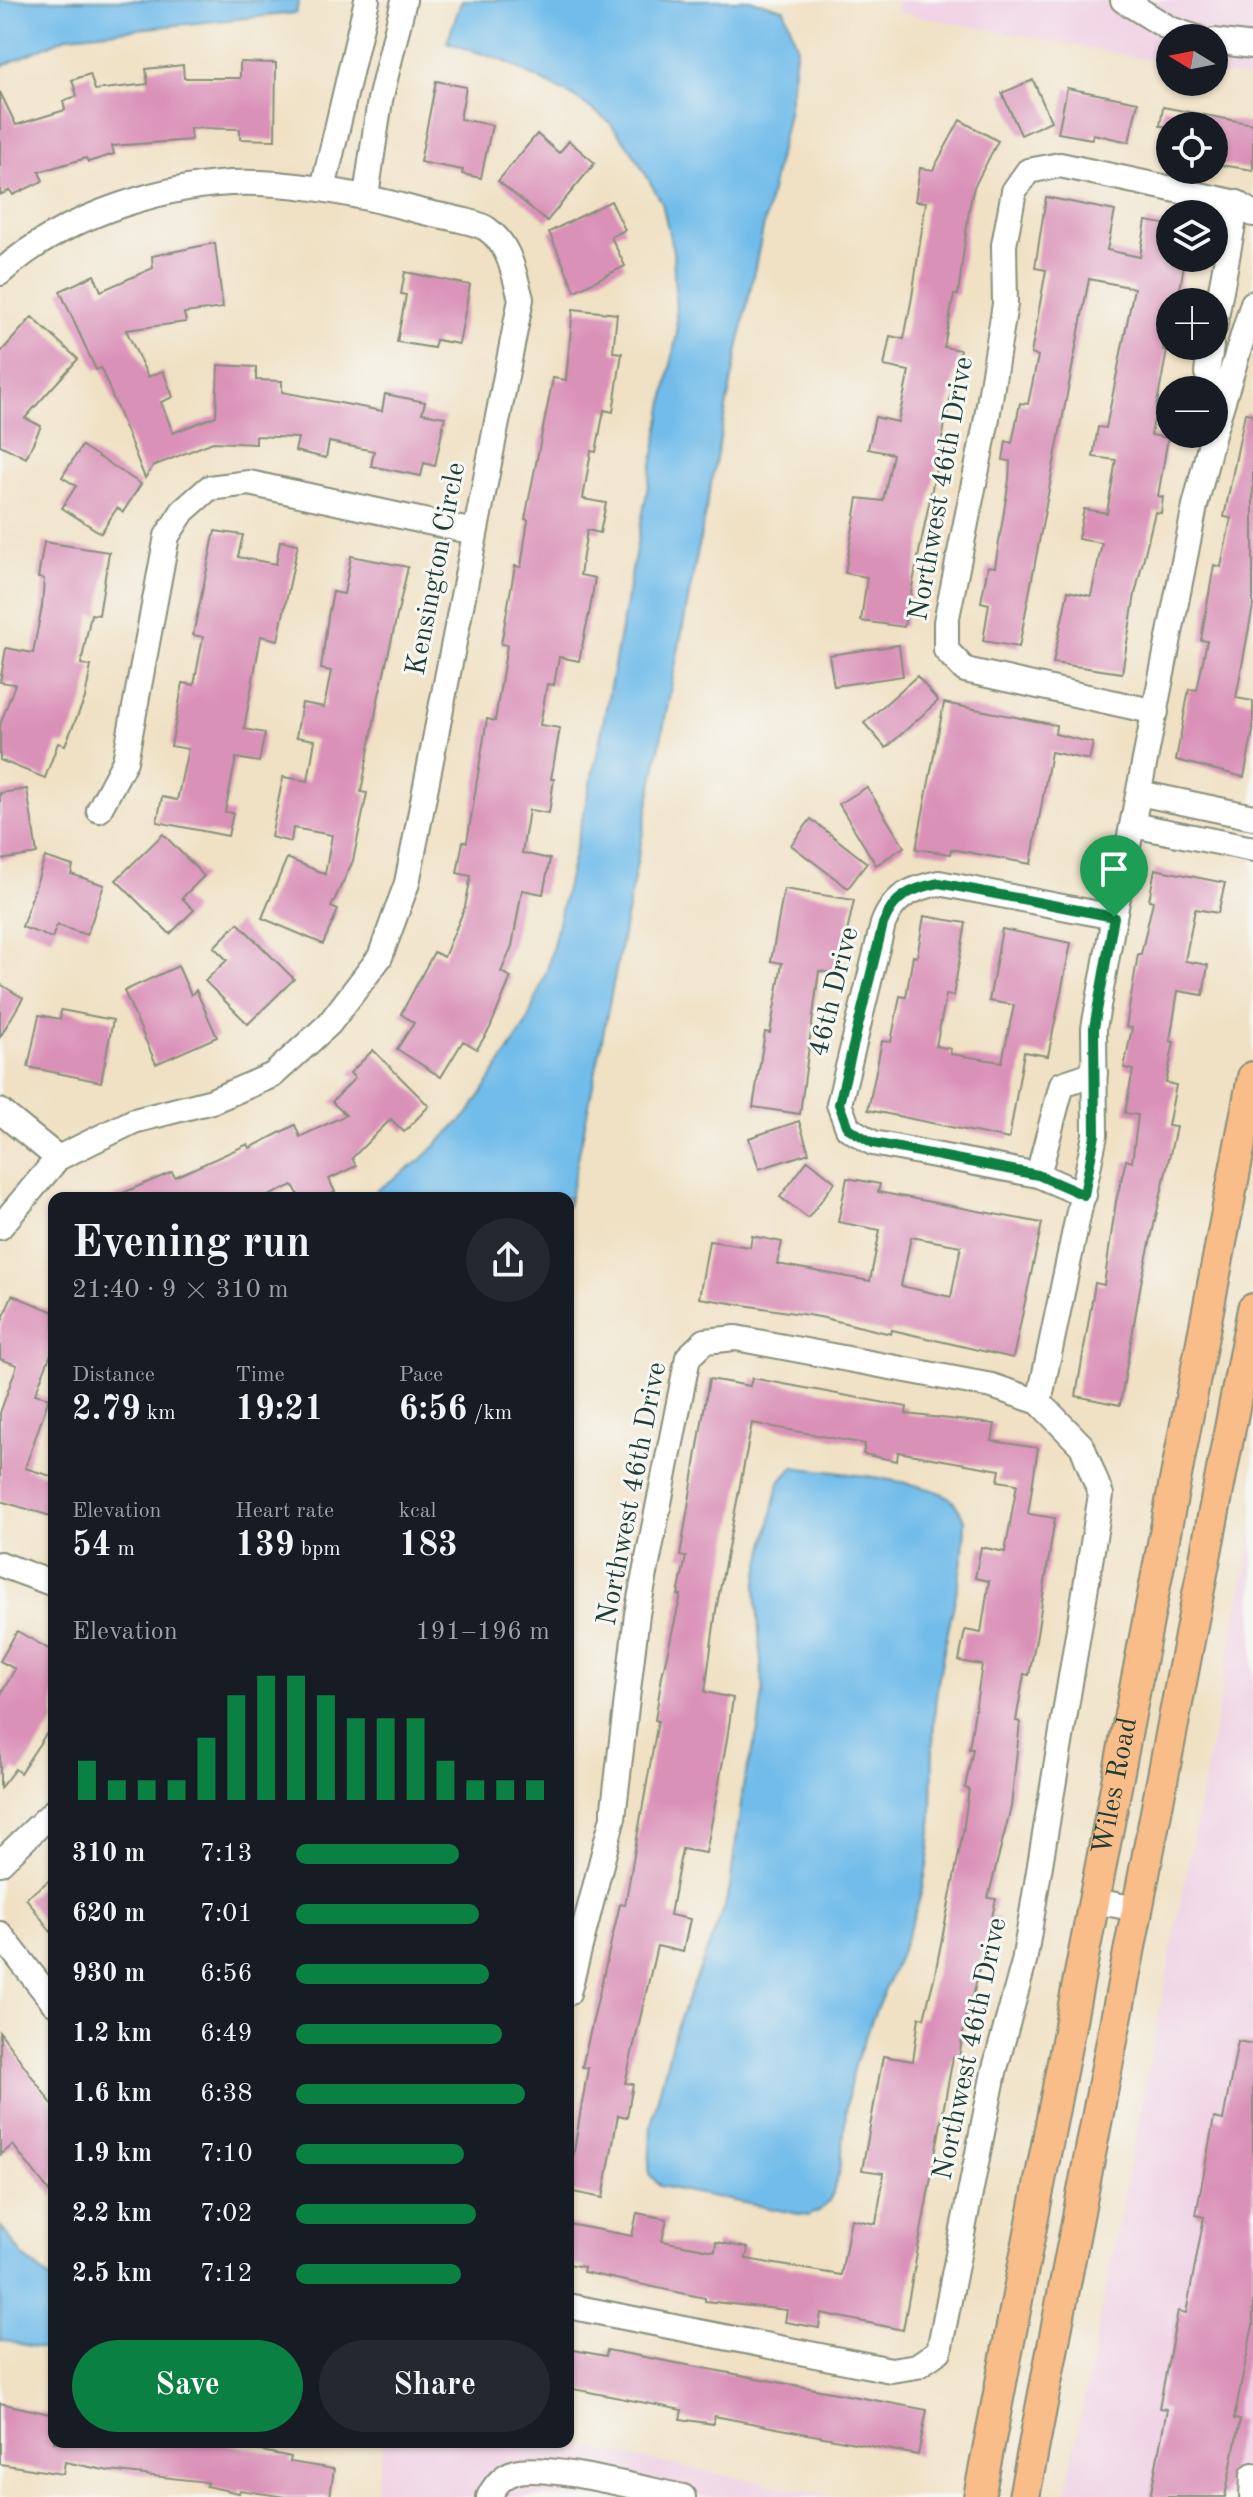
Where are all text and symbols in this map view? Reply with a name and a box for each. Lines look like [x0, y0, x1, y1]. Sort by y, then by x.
north arrow [1156, 24, 1228, 96]
map controls [1156, 24, 1228, 448]
button: locate [1156, 112, 1228, 184]
button: layers [1156, 200, 1228, 272]
button: + [1156, 288, 1228, 360]
street label: Northwest 46th Drive [905, 355, 979, 623]
button: − [1156, 376, 1228, 448]
street label: Kensington Circle [403, 460, 471, 678]
pin [1080, 835, 1148, 917]
icon: arrive [1092, 847, 1136, 891]
street label: 46th Drive [805, 924, 865, 1060]
button: share [466, 1218, 550, 1302]
text: Evening run [72, 1222, 310, 1266]
text: 21:40 · 9 × 310 m [72, 1277, 289, 1303]
street label: Northwest 46th Drive [594, 1360, 672, 1628]
text: Distance [72, 1364, 155, 1386]
text: Time [235, 1364, 285, 1386]
text: Pace [399, 1364, 443, 1386]
text: 2.79 [72, 1393, 141, 1427]
text: 19:21 [235, 1393, 324, 1427]
text: 6:56 [399, 1393, 467, 1427]
text: km [141, 1402, 176, 1424]
text: /km [467, 1402, 512, 1424]
text: Elevation [72, 1500, 162, 1522]
text: Heart rate [235, 1500, 334, 1522]
text: kcal [399, 1500, 437, 1522]
text: 54 [72, 1529, 111, 1563]
text: 139 [235, 1529, 295, 1563]
text: 183 [399, 1529, 458, 1563]
text: m [111, 1538, 135, 1560]
text: bpm [295, 1538, 341, 1560]
text: Elevation [72, 1619, 178, 1645]
text: 191–196 m [415, 1619, 550, 1645]
street label: Wiles Road [1089, 1715, 1143, 1857]
text: 310 m [72, 1841, 145, 1867]
text: 7:13 [200, 1841, 253, 1867]
text: 620 m [72, 1901, 145, 1927]
text: 7:01 [200, 1901, 253, 1927]
street label: Northwest 46th Drive [929, 1915, 1013, 2183]
text: 930 m [72, 1961, 145, 1987]
text: 6:56 [200, 1961, 253, 1987]
text: 1.2 km [72, 2021, 152, 2047]
text: 6:49 [200, 2021, 253, 2047]
text: 1.6 km [72, 2081, 152, 2107]
text: 6:38 [200, 2081, 253, 2107]
text: 1.9 km [72, 2141, 152, 2167]
text: 7:10 [200, 2141, 253, 2167]
text: 2.2 km [72, 2201, 152, 2227]
text: 7:02 [200, 2201, 253, 2227]
text: 2.5 km [72, 2261, 152, 2287]
text: 7:12 [200, 2261, 253, 2287]
button: Save [72, 2340, 303, 2432]
button: Share [319, 2340, 550, 2432]

